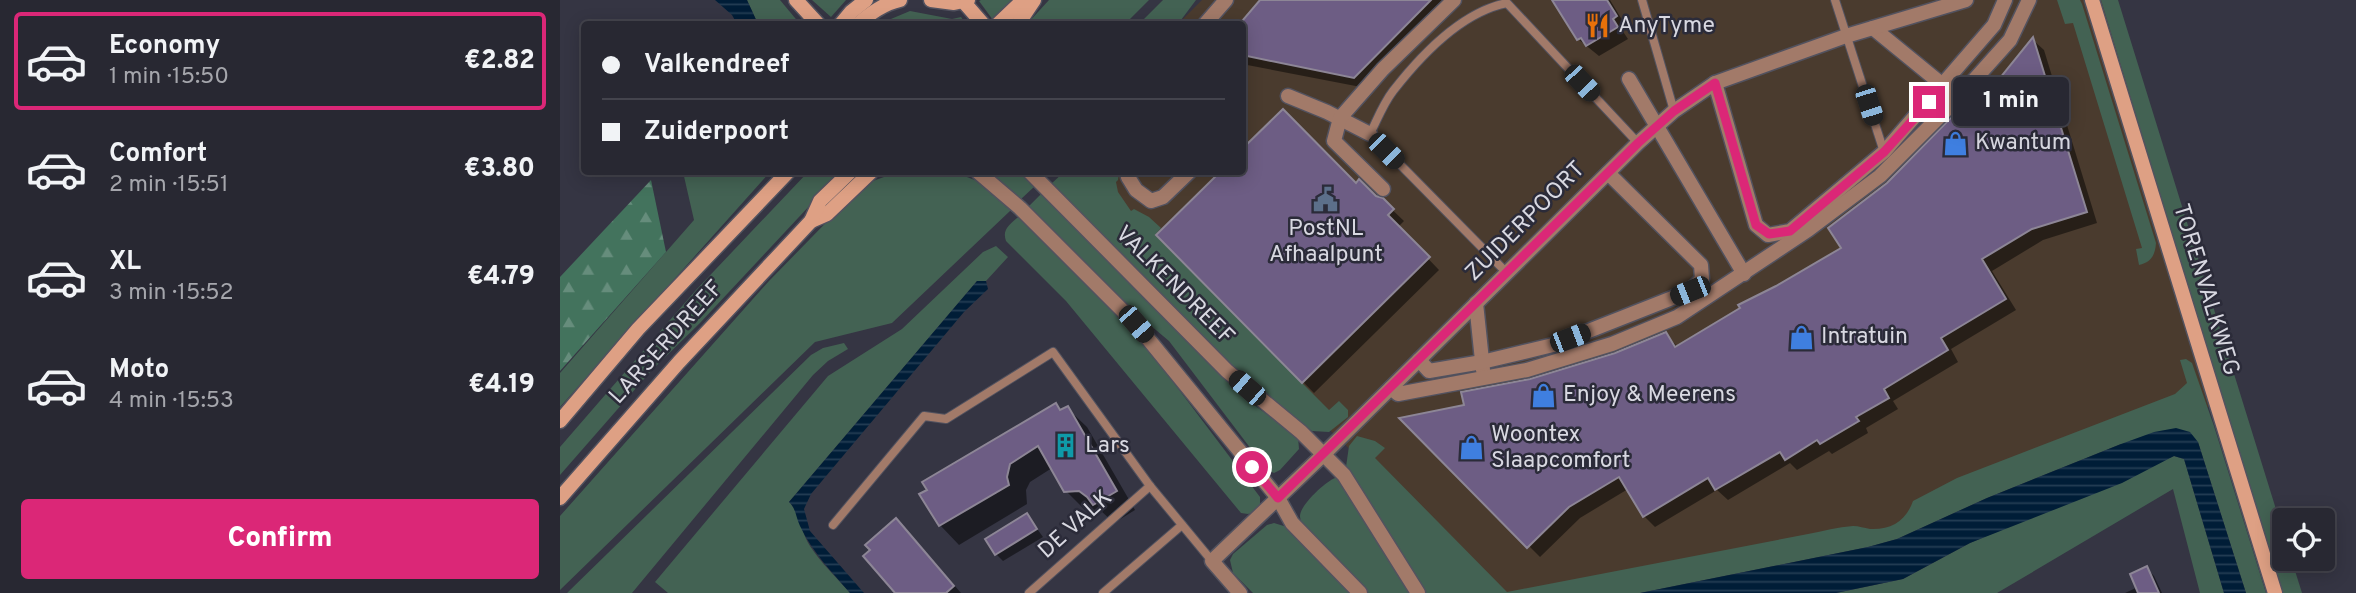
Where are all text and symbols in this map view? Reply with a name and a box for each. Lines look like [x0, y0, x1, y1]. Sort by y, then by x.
restaurant icon: AnyTyme [1584, 12, 1612, 40]
place label: AnyTyme [1618, 12, 1715, 41]
icon: car [25, 30, 88, 93]
text: Economy [109, 30, 220, 63]
text: €2.82 [464, 45, 535, 78]
text: Valkendreef [644, 49, 789, 82]
car [1560, 60, 1605, 106]
text: 1 min · 15:50 [109, 63, 229, 92]
callout: 1 min [1954, 78, 2069, 126]
car [1853, 82, 1886, 128]
route end [1913, 86, 1945, 118]
text: 1 min [1983, 87, 2039, 116]
text: Zuiderpoort [644, 116, 789, 149]
car [1364, 129, 1409, 173]
shop icon: Kwantum [1941, 129, 1969, 157]
place label: Kwantum [1975, 129, 2071, 158]
icon: car [25, 138, 88, 201]
text: Comfort [109, 138, 207, 171]
text: €3.80 [464, 153, 535, 186]
street label: ZUIDERPOORT [1460, 156, 1592, 288]
text: 2 min · 15:51 [109, 171, 228, 200]
public building icon: PostNL Afhaalpunt [1312, 185, 1340, 213]
street label: TORENVALKWEG [2165, 201, 2245, 379]
place label: PostNL Afhaalpunt [1269, 215, 1383, 270]
street label: VALKENDREEF [1108, 220, 1240, 352]
icon: car [25, 246, 88, 309]
text: XL [109, 246, 141, 279]
text: €4.79 [467, 261, 535, 294]
car [1667, 273, 1714, 309]
street label: LARSERDREEF [604, 275, 730, 411]
text: 3 min · 15:52 [109, 279, 234, 308]
car [1115, 301, 1158, 347]
car [1547, 321, 1594, 355]
shop icon: Intratuin [1787, 323, 1815, 351]
place label: Intratuin [1821, 323, 1908, 352]
icon: car [25, 354, 88, 417]
text: Moto [109, 354, 169, 387]
car [1225, 366, 1270, 410]
text: €4.19 [468, 369, 535, 402]
shop icon: Enjoy & Meerens [1529, 381, 1557, 409]
place label: Enjoy & Meerens [1563, 381, 1736, 410]
text: 4 min · 15:53 [109, 387, 234, 416]
place label: Woontex Slaapcomfort [1491, 421, 1630, 476]
building icon: Lars [1051, 432, 1079, 460]
place label: Lars [1085, 432, 1130, 461]
shop icon: Woontex Slaapcomfort [1457, 434, 1485, 462]
route start [1236, 451, 1268, 483]
street label: DE VALK [1033, 484, 1119, 566]
button: Confirm [21, 499, 539, 579]
map controls [2272, 508, 2335, 571]
button: locate [2272, 508, 2335, 571]

